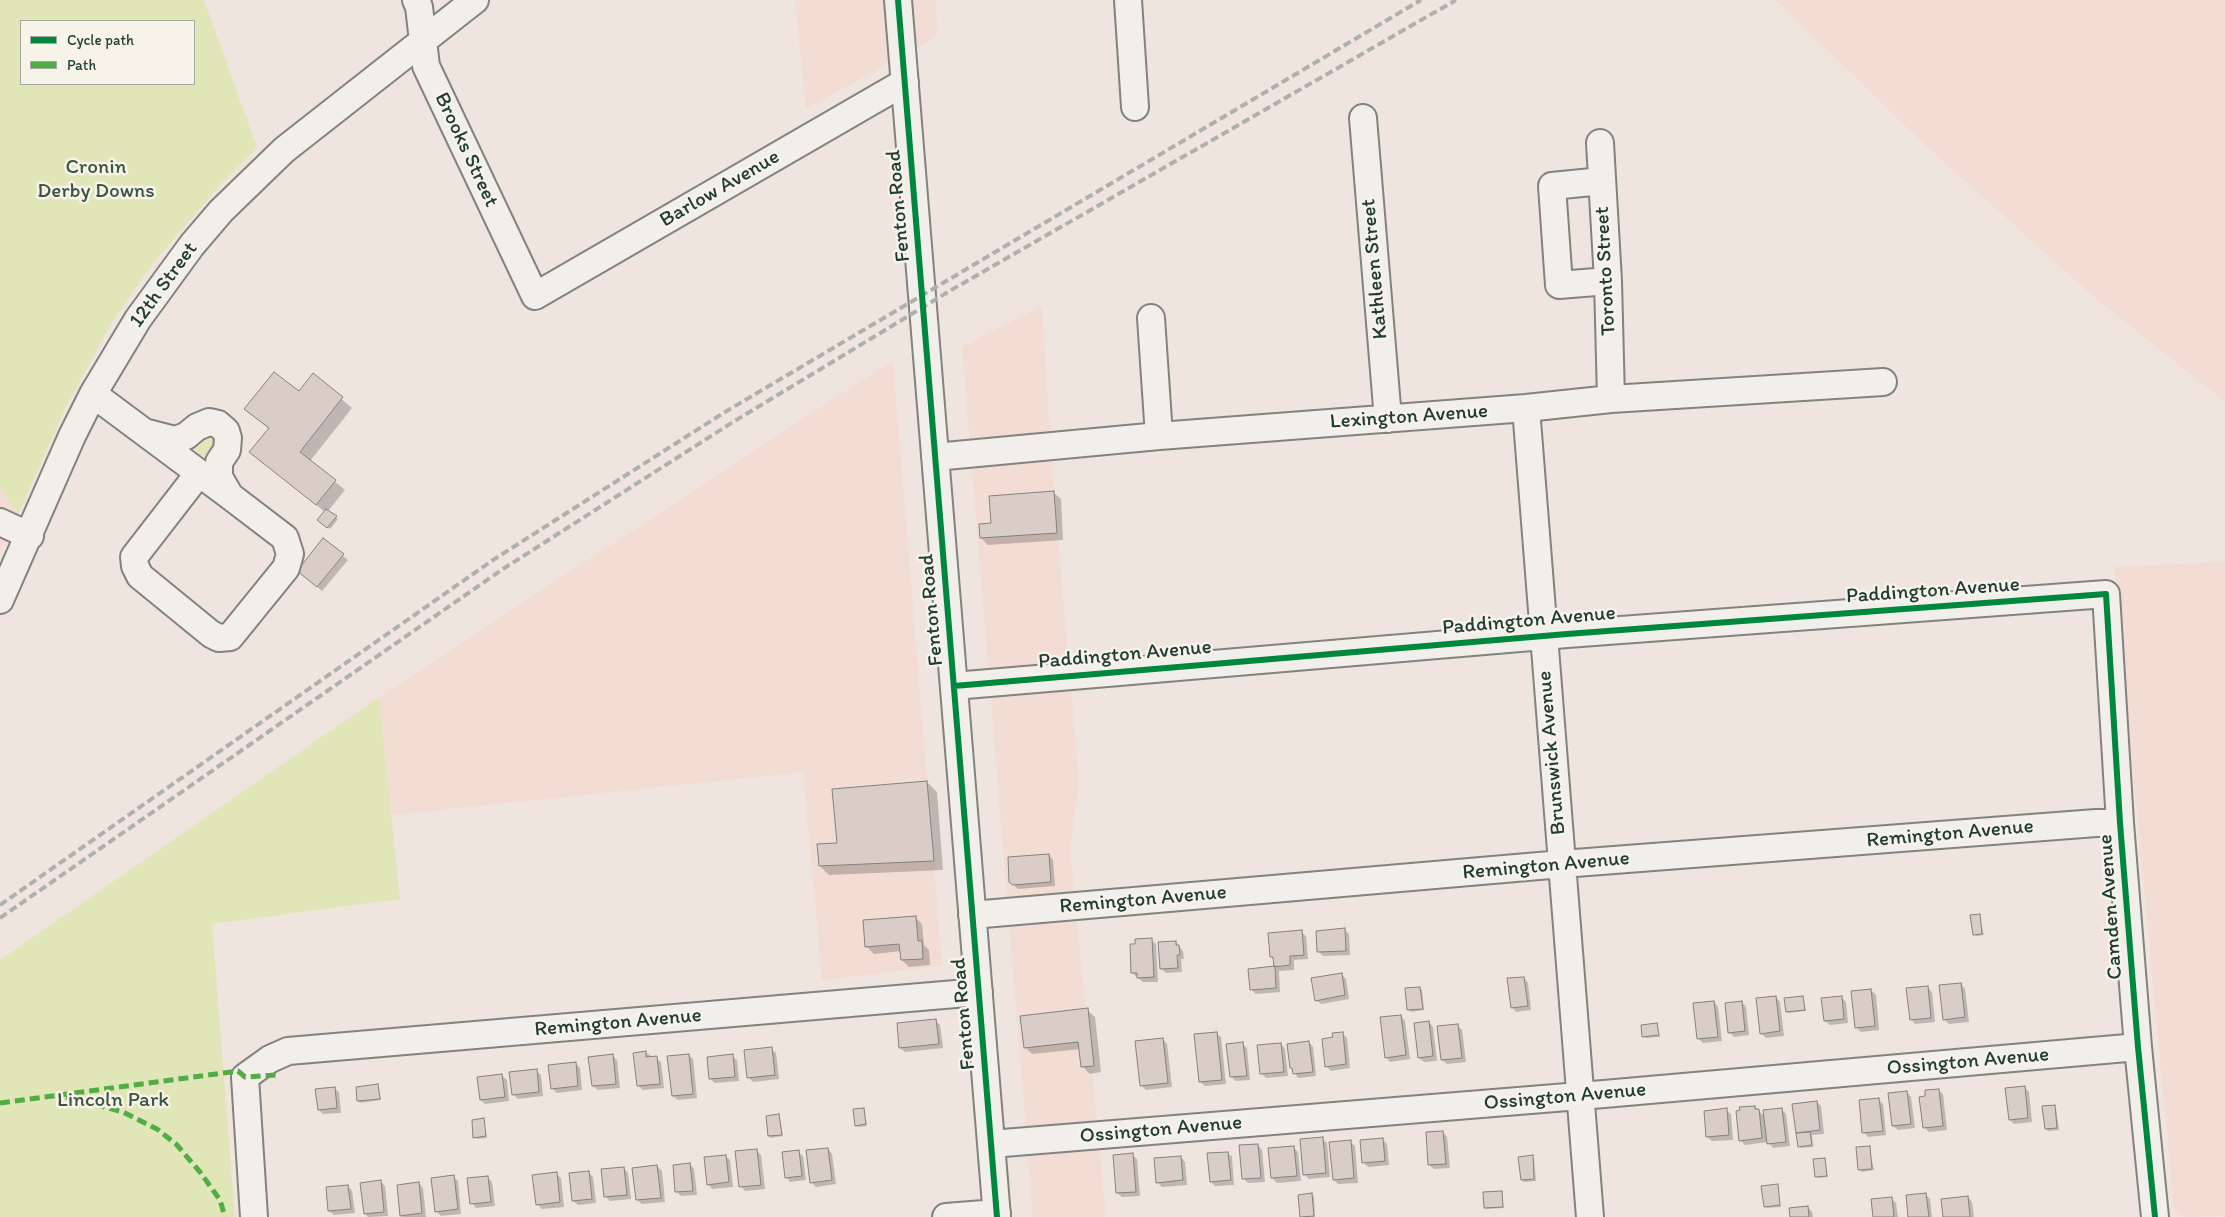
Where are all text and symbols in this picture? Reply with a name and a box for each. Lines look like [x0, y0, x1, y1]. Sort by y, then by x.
legend [20, 20, 195, 85]
text: Cycle path [67, 31, 134, 49]
text: Path [67, 56, 96, 74]
street label: Brooks Street [428, 89, 504, 211]
street label: Barlow Avenue [656, 145, 784, 233]
street label: Fenton Road [882, 149, 916, 263]
park label: Cronin Derby Downs [37, 155, 155, 205]
street label: Kathleen Street [1356, 198, 1394, 340]
street label: Toronto Street [1590, 206, 1622, 336]
street label: 12th Street [125, 237, 203, 333]
street label: Lexington Avenue [1329, 399, 1489, 435]
street label: Fenton Road [915, 553, 949, 667]
street label: Paddington Avenue [1845, 572, 2021, 610]
street label: Paddington Avenue [1441, 601, 1617, 641]
street label: Paddington Avenue [1037, 635, 1213, 675]
street label: Brunswick Avenue [1532, 670, 1572, 836]
street label: Remington Avenue [1865, 814, 2035, 854]
street label: Camden Avenue [2093, 833, 2129, 981]
street label: Remington Avenue [1461, 846, 1631, 886]
street label: Remington Avenue [1058, 880, 1228, 920]
street label: Fenton Road [947, 957, 981, 1071]
street label: Remington Avenue [533, 1003, 703, 1043]
street label: Ossington Avenue [1886, 1042, 2050, 1082]
street label: Ossington Avenue [1483, 1077, 1647, 1117]
park label: Lincoln Park [57, 1088, 169, 1114]
street label: Ossington Avenue [1079, 1110, 1243, 1150]

